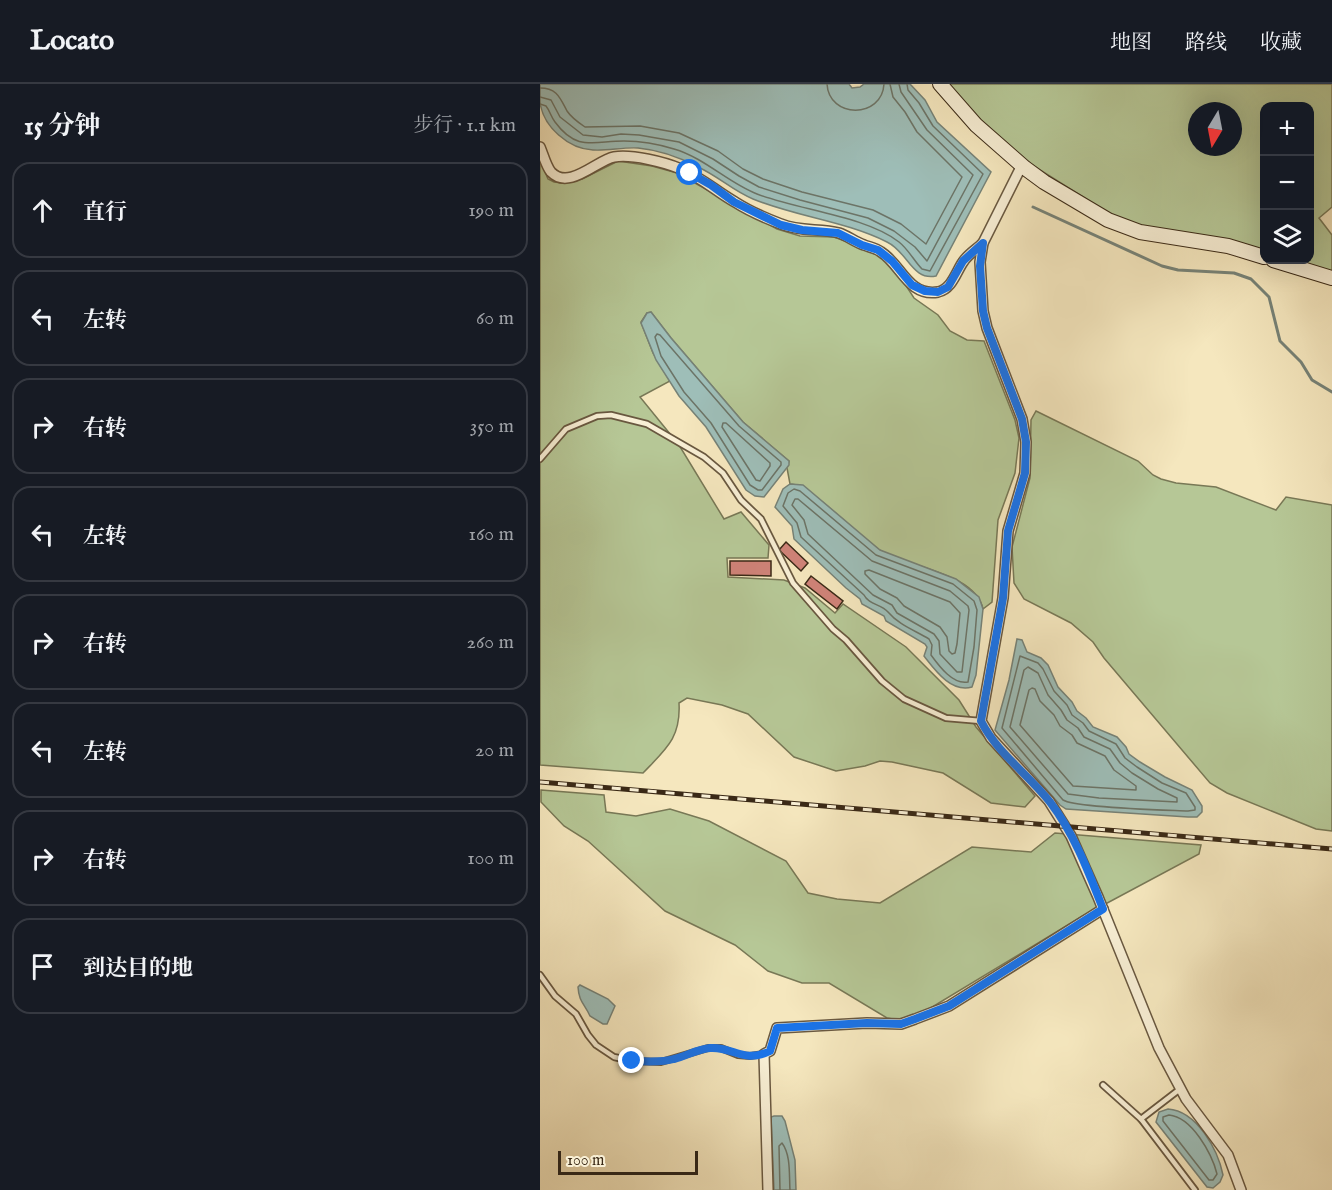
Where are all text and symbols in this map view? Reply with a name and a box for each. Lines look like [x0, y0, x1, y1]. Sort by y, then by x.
text: Locato [30, 24, 114, 59]
text: 地图 [1110, 30, 1152, 57]
text: 路线 [1185, 30, 1227, 57]
text: 收藏 [1260, 30, 1302, 57]
north arrow [1188, 102, 1242, 156]
map controls [1260, 102, 1314, 264]
button: + [1260, 102, 1314, 156]
text: 15 分钟 [24, 110, 101, 143]
text: 步行 · 1.1 km [413, 113, 516, 138]
button: − [1260, 156, 1314, 210]
route start [676, 159, 702, 185]
icon: ahead [26, 194, 59, 227]
text: 190 m [468, 198, 514, 223]
text: 直行 [83, 199, 127, 227]
button: layers [1260, 210, 1314, 264]
icon: left [26, 302, 59, 335]
text: 60 m [476, 306, 514, 331]
text: 左转 [83, 307, 127, 335]
icon: right [26, 410, 59, 443]
text: 350 m [470, 414, 514, 439]
text: 右转 [83, 415, 127, 443]
icon: left [26, 518, 59, 551]
text: 160 m [468, 522, 514, 547]
text: 左转 [83, 523, 127, 551]
icon: right [26, 626, 59, 659]
text: 260 m [467, 630, 514, 655]
text: 右转 [83, 631, 127, 659]
icon: left [26, 734, 59, 767]
text: 20 m [475, 738, 514, 763]
text: 左转 [83, 739, 127, 767]
icon: right [26, 842, 59, 875]
text: 100 m [467, 846, 514, 871]
text: 右转 [83, 847, 127, 875]
icon: arrive [26, 950, 59, 983]
text: 到达目的地 [83, 955, 193, 983]
route end [618, 1047, 644, 1073]
scale bar [558, 1148, 698, 1176]
text: 100 m [567, 1151, 604, 1171]

